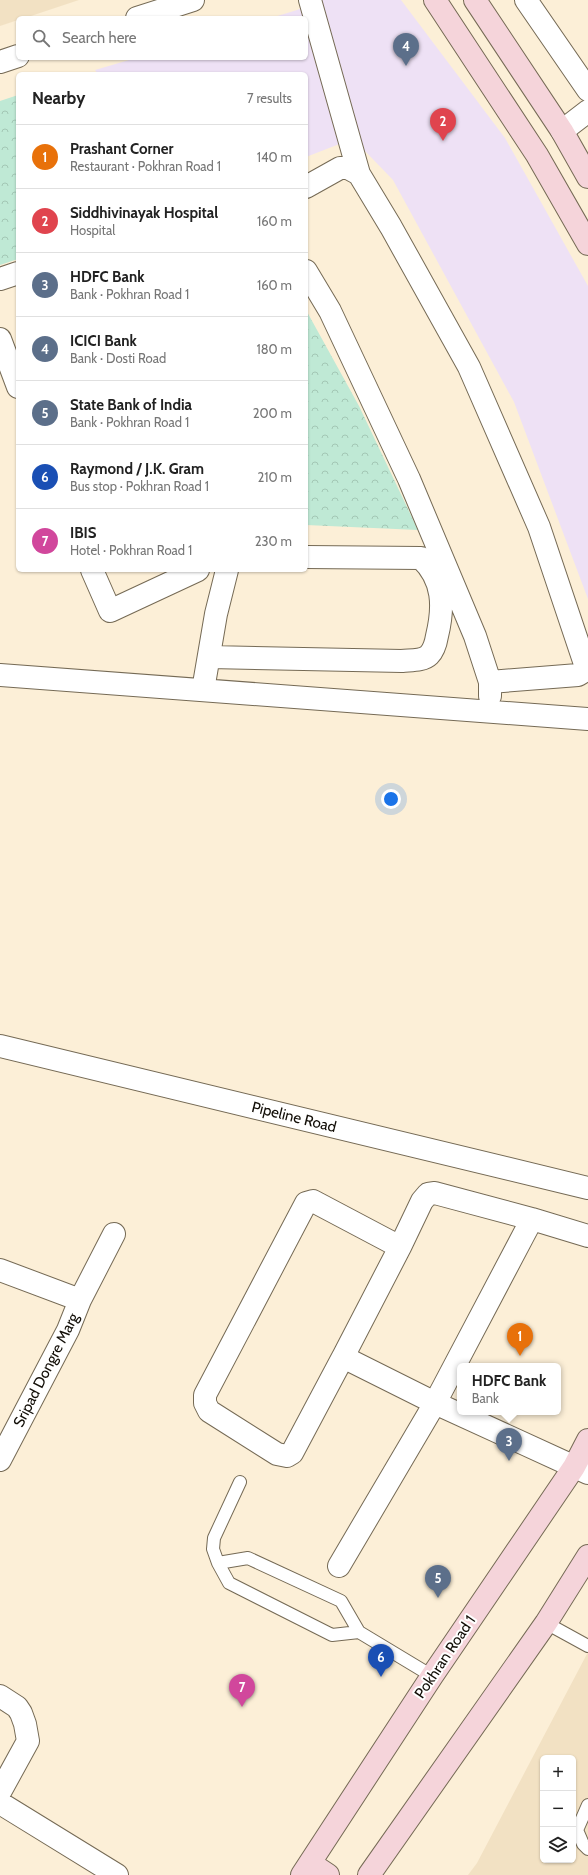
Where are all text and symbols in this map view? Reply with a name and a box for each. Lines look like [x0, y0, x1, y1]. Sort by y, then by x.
search box [16, 16, 308, 60]
icon: search [30, 27, 52, 49]
text: Search here [62, 29, 137, 47]
pin: 4 [393, 33, 419, 66]
text: Nearby [32, 88, 85, 108]
text: 7 results [247, 90, 292, 106]
pin: 2 [430, 108, 456, 141]
text: Prashant Corner [70, 140, 173, 158]
text: 1 [43, 149, 47, 165]
text: 140 m [257, 149, 292, 165]
text: Restaurant · Pokhran Road 1 [70, 158, 221, 174]
text: Siddhivinayak Hospital [70, 204, 218, 222]
text: 2 [42, 213, 48, 229]
text: 160 m [257, 213, 292, 229]
text: Hospital [70, 222, 115, 238]
text: HDFC Bank [70, 268, 144, 286]
text: 3 [41, 277, 49, 293]
text: 160 m [257, 277, 292, 293]
text: Bank · Pokhran Road 1 [70, 286, 189, 302]
text: ICICI Bank [70, 332, 137, 350]
text: 4 [41, 341, 49, 357]
text: 180 m [256, 341, 292, 357]
text: Bank · Dosti Road [70, 350, 166, 366]
text: State Bank of India [70, 396, 192, 414]
text: 5 [42, 405, 48, 421]
text: 200 m [253, 405, 292, 421]
text: Bank · Pokhran Road 1 [70, 414, 189, 430]
text: Raymond / J.K. Gram [70, 460, 204, 478]
text: 6 [41, 469, 49, 485]
text: 210 m [258, 469, 292, 485]
text: Bus stop · Pokhran Road 1 [70, 478, 209, 494]
text: IBIS [70, 524, 97, 542]
text: 7 [42, 533, 48, 549]
text: 230 m [255, 533, 292, 549]
text: Hotel · Pokhran Road 1 [70, 542, 192, 558]
your location [381, 789, 401, 809]
street label: Pipeline Road [250, 1098, 338, 1136]
street label: Sripad Dongre Marg [9, 1309, 83, 1430]
pin: 1 [507, 1323, 533, 1356]
popup [457, 1363, 561, 1415]
text: HDFC Bank [472, 1372, 546, 1390]
text: Bank [472, 1390, 499, 1406]
pin: 3 [496, 1428, 522, 1461]
pin: 5 [425, 1565, 451, 1598]
street label: Pokhran Road 1 [411, 1612, 479, 1702]
pin: 6 [368, 1644, 394, 1677]
pin: 7 [229, 1674, 255, 1707]
map controls [540, 1755, 576, 1863]
button: + [540, 1755, 576, 1791]
button: − [540, 1791, 576, 1827]
button: layers [540, 1827, 576, 1863]

